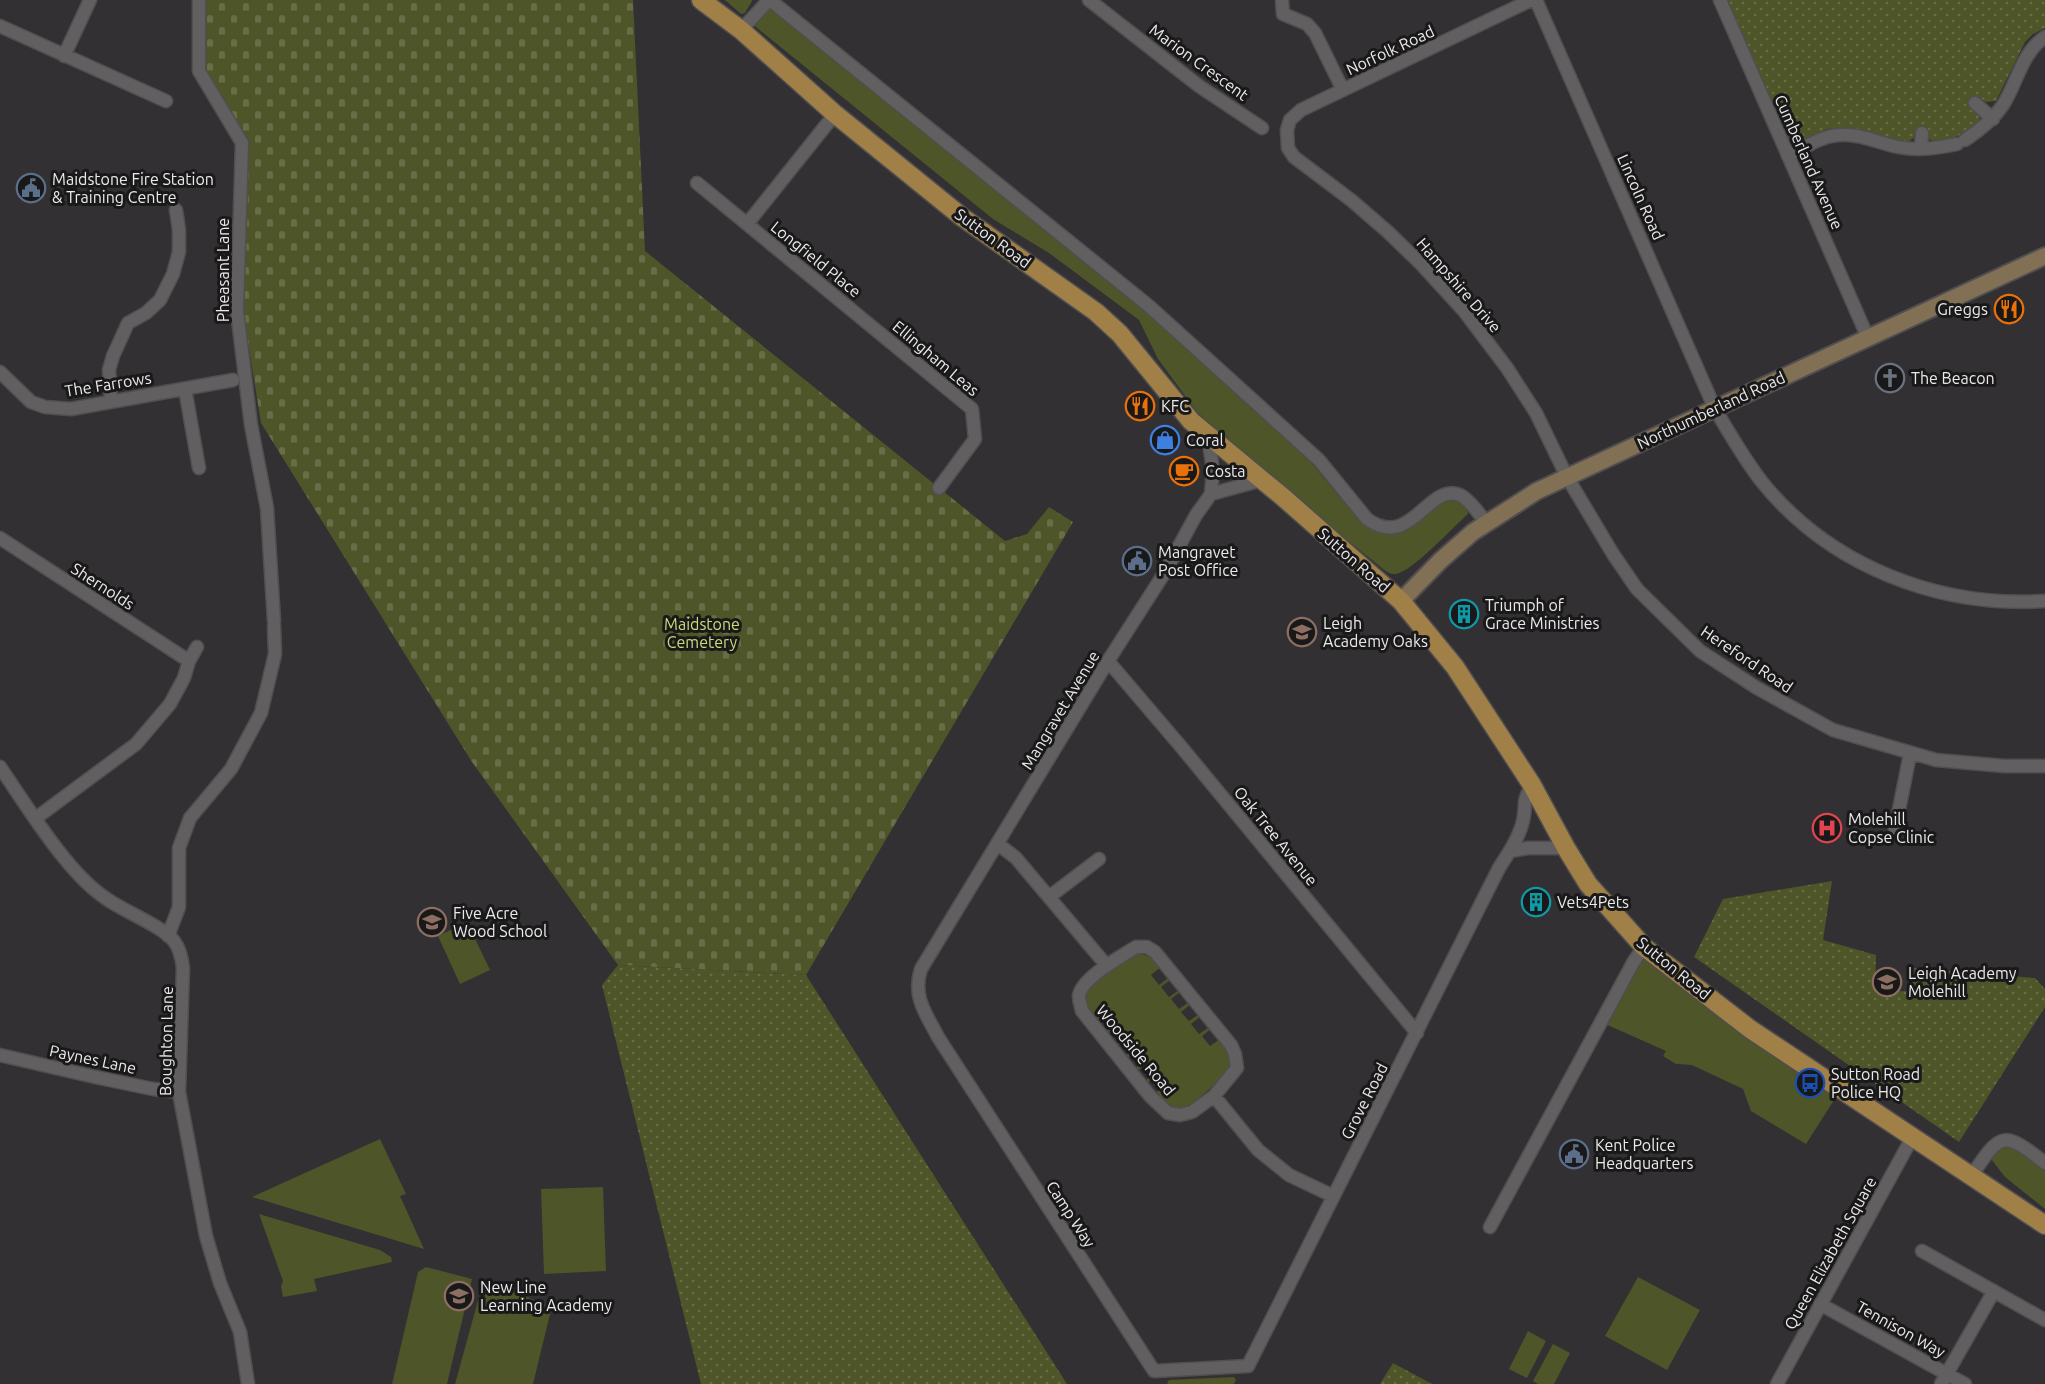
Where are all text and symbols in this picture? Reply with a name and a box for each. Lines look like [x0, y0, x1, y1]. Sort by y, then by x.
street label: Marion Crescent [1146, 20, 1252, 104]
street label: Norfolk Road [1343, 22, 1437, 78]
street label: Cumberland Avenue [1771, 92, 1847, 232]
street label: Lincoln Road [1614, 151, 1668, 243]
place label: Maidstone Fire Station & Training Centre [52, 170, 214, 206]
public building icon: Maidstone Fire Station & Training Centre [15, 172, 47, 204]
street label: Sutton Road [952, 205, 1034, 271]
street label: Longfield Place [768, 217, 864, 301]
street label: Pheasant Lane [214, 218, 232, 322]
street label: Hampshire Drive [1413, 234, 1505, 336]
restaurant icon: Greggs [1993, 293, 2025, 325]
place label: Greggs [1937, 300, 1988, 318]
street label: Ellingham Leas [889, 317, 983, 399]
church icon: The Beacon [1874, 362, 1906, 394]
street label: The Farrows [63, 368, 153, 400]
street label: Northumberland Road [1634, 368, 1788, 452]
place label: The Beacon [1911, 369, 1995, 387]
restaurant icon: KFC [1124, 390, 1156, 422]
place label: KFC [1161, 397, 1189, 415]
shop icon: Coral [1149, 424, 1181, 456]
place label: Coral [1186, 431, 1224, 449]
cafe icon: Costa [1168, 455, 1200, 487]
place label: Costa [1205, 462, 1246, 480]
street label: Sutton Road [1314, 524, 1394, 596]
place label: Mangravet Post Office [1158, 543, 1238, 579]
public building icon: Mangravet Post Office [1121, 545, 1153, 577]
street label: Shernolds [68, 559, 138, 613]
place label: Triumph of Grace Ministries [1485, 596, 1600, 632]
building icon: Triumph of Grace Ministries [1448, 598, 1480, 630]
place label: Leigh Academy Oaks [1323, 614, 1428, 650]
park label: Maidstone Cemetery [664, 615, 740, 651]
school or university icon: Leigh Academy Oaks [1286, 616, 1318, 648]
street label: Hereford Road [1698, 622, 1796, 696]
street label: Mangravet Avenue [1017, 647, 1103, 773]
street label: Oak Tree Avenue [1231, 783, 1321, 889]
place label: Molehill Copse Clinic [1848, 810, 1935, 846]
hospital icon: Molehill Copse Clinic [1811, 812, 1843, 844]
building icon: Vets4Pets [1520, 886, 1552, 918]
place label: Vets4Pets [1557, 893, 1629, 911]
place label: Five Acre Wood School [453, 904, 547, 940]
school or university icon: Five Acre Wood School [416, 906, 448, 938]
street label: Sutton Road [1634, 933, 1714, 1003]
place label: Leigh Academy Molehill [1908, 964, 2017, 1000]
school or university icon: Leigh Academy Molehill [1871, 966, 1903, 998]
street label: Boughton Lane [156, 986, 176, 1096]
street label: Woodside Road [1093, 1001, 1179, 1099]
street label: Paynes Lane [48, 1041, 138, 1077]
street label: Grove Road [1337, 1060, 1391, 1142]
place label: Sutton Road Police HQ [1831, 1065, 1920, 1101]
bus stop icon: Sutton Road Police HQ [1794, 1067, 1826, 1099]
place label: Kent Police Headquarters [1595, 1136, 1694, 1172]
public building icon: Kent Police Headquarters [1558, 1138, 1590, 1170]
street label: Queen Elizabeth Square [1780, 1173, 1880, 1333]
street label: Camp Way [1043, 1178, 1099, 1251]
place label: New Line Learning Academy [480, 1278, 612, 1314]
school or university icon: New Line Learning Academy [443, 1280, 475, 1312]
street label: Tennison Way [1854, 1297, 1949, 1361]

